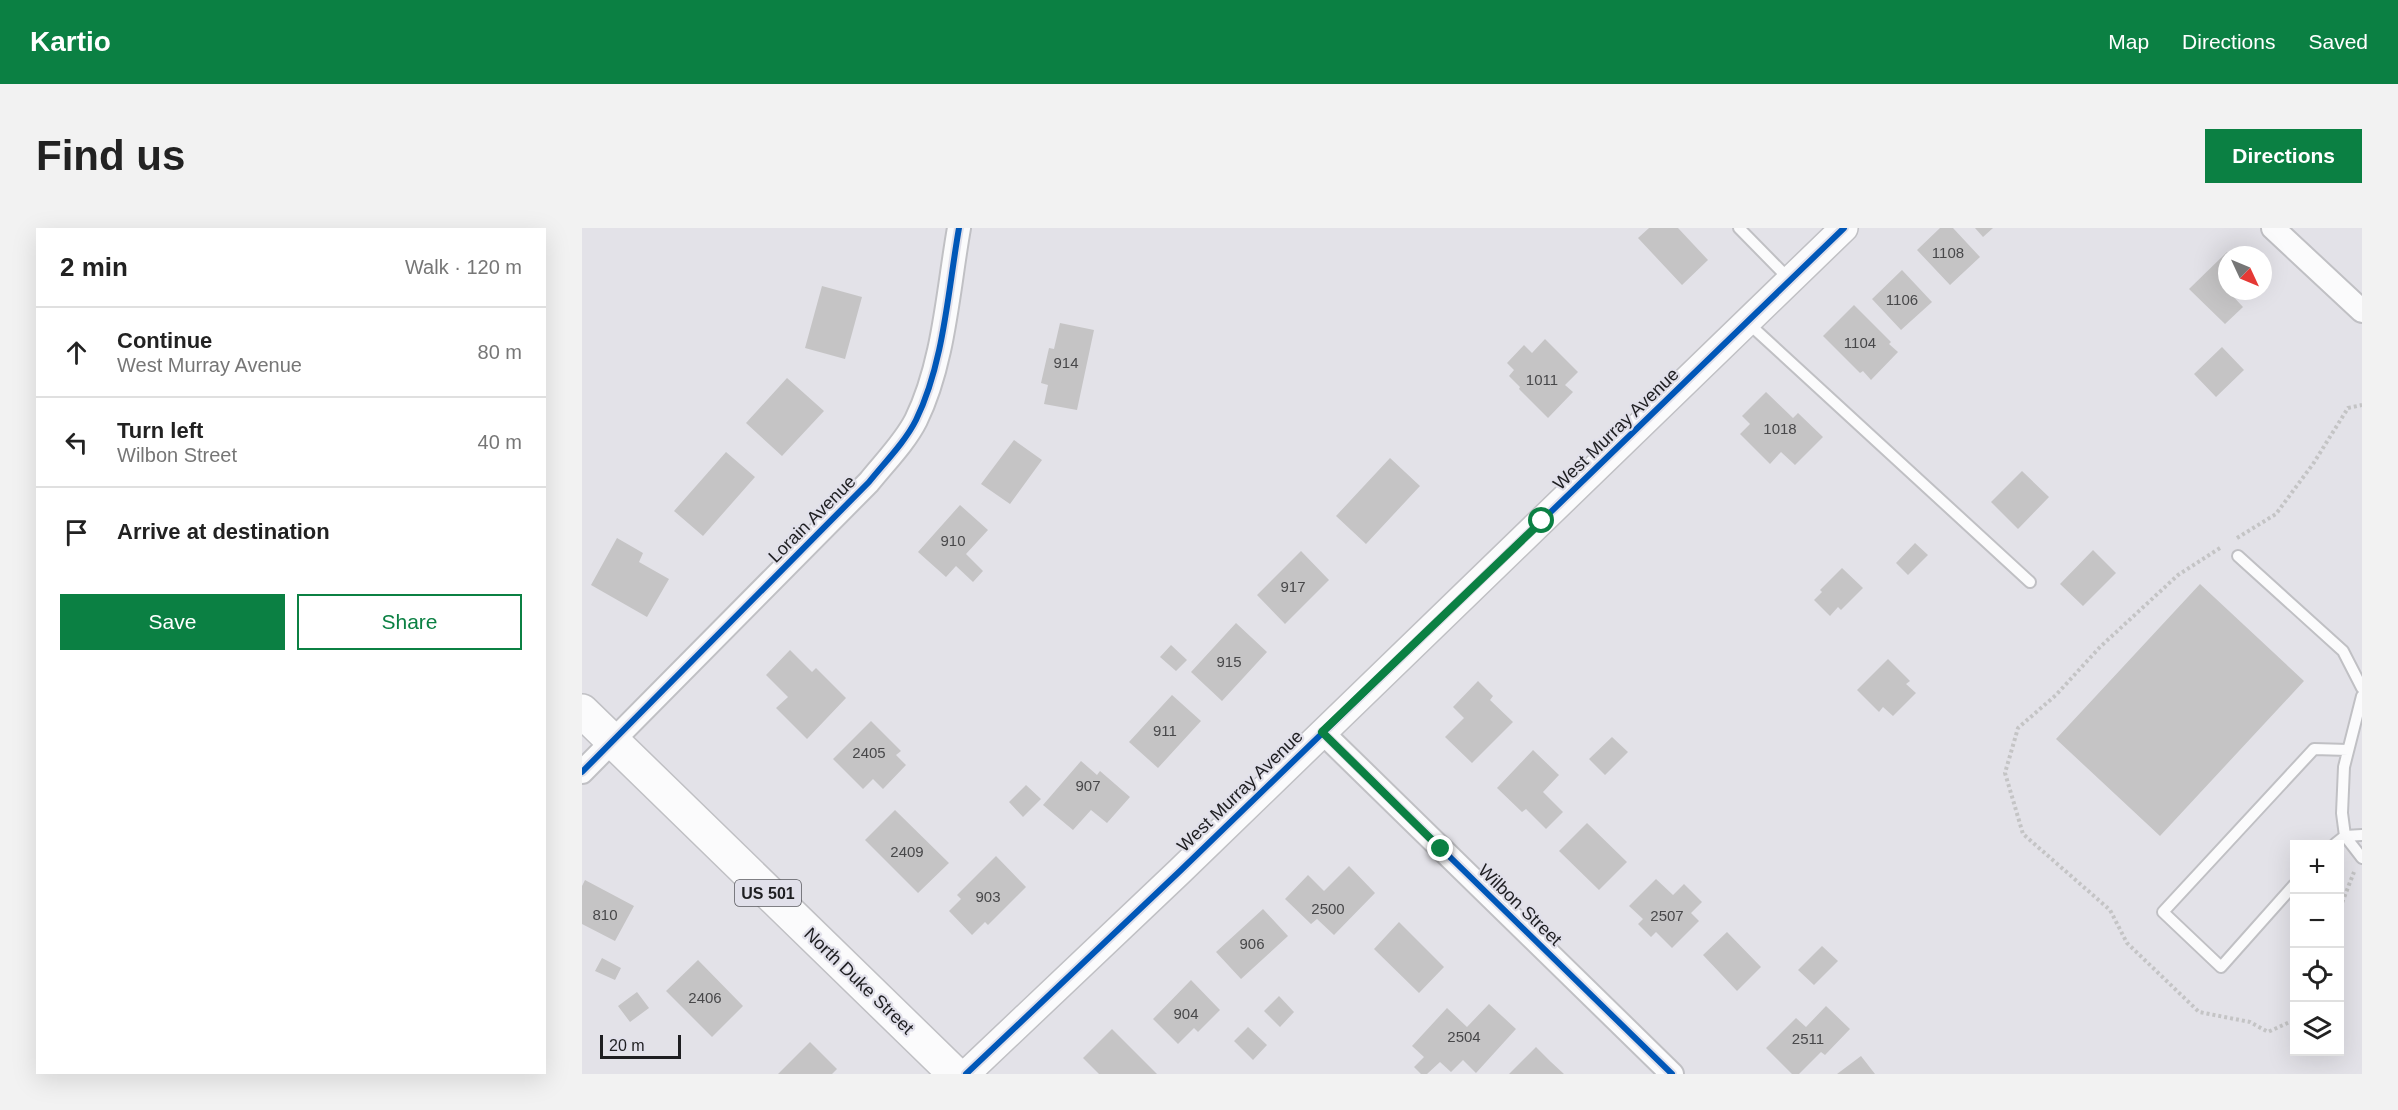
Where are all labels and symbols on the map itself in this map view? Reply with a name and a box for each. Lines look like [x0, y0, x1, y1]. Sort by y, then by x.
house number: 1108 [1932, 244, 1964, 261]
north arrow [2218, 246, 2272, 300]
house number: 1106 [1886, 291, 1918, 308]
house number: 1104 [1844, 334, 1876, 351]
house number: 914 [1053, 354, 1079, 371]
street label: West Murray Avenue [1549, 364, 1683, 494]
house number: 1011 [1526, 371, 1558, 388]
house number: 1018 [1763, 420, 1797, 437]
street label: Lorain Avenue [764, 471, 860, 567]
route start [1528, 507, 1554, 533]
house number: 910 [940, 532, 966, 549]
house number: 917 [1280, 578, 1306, 595]
house number: 915 [1216, 653, 1242, 670]
house number: 911 [1153, 722, 1177, 739]
street label: West Murray Avenue [1173, 726, 1307, 856]
house number: 2405 [852, 744, 886, 761]
house number: 907 [1075, 777, 1101, 794]
route end [1427, 835, 1453, 861]
house number: 2409 [890, 843, 924, 860]
street label: Wilbon Street [1474, 860, 1566, 950]
road number: US 501 [735, 880, 801, 906]
house number: 903 [975, 888, 1001, 905]
house number: 2500 [1311, 900, 1345, 917]
house number: 810 [592, 906, 618, 923]
house number: 2507 [1650, 907, 1684, 924]
street label: North Duke Street [800, 924, 918, 1038]
house number: 906 [1239, 935, 1265, 952]
house number: 2406 [688, 989, 722, 1006]
house number: 904 [1173, 1005, 1199, 1022]
house number: 2504 [1447, 1028, 1481, 1045]
house number: 2511 [1792, 1030, 1824, 1047]
scale bar [600, 1032, 681, 1060]

